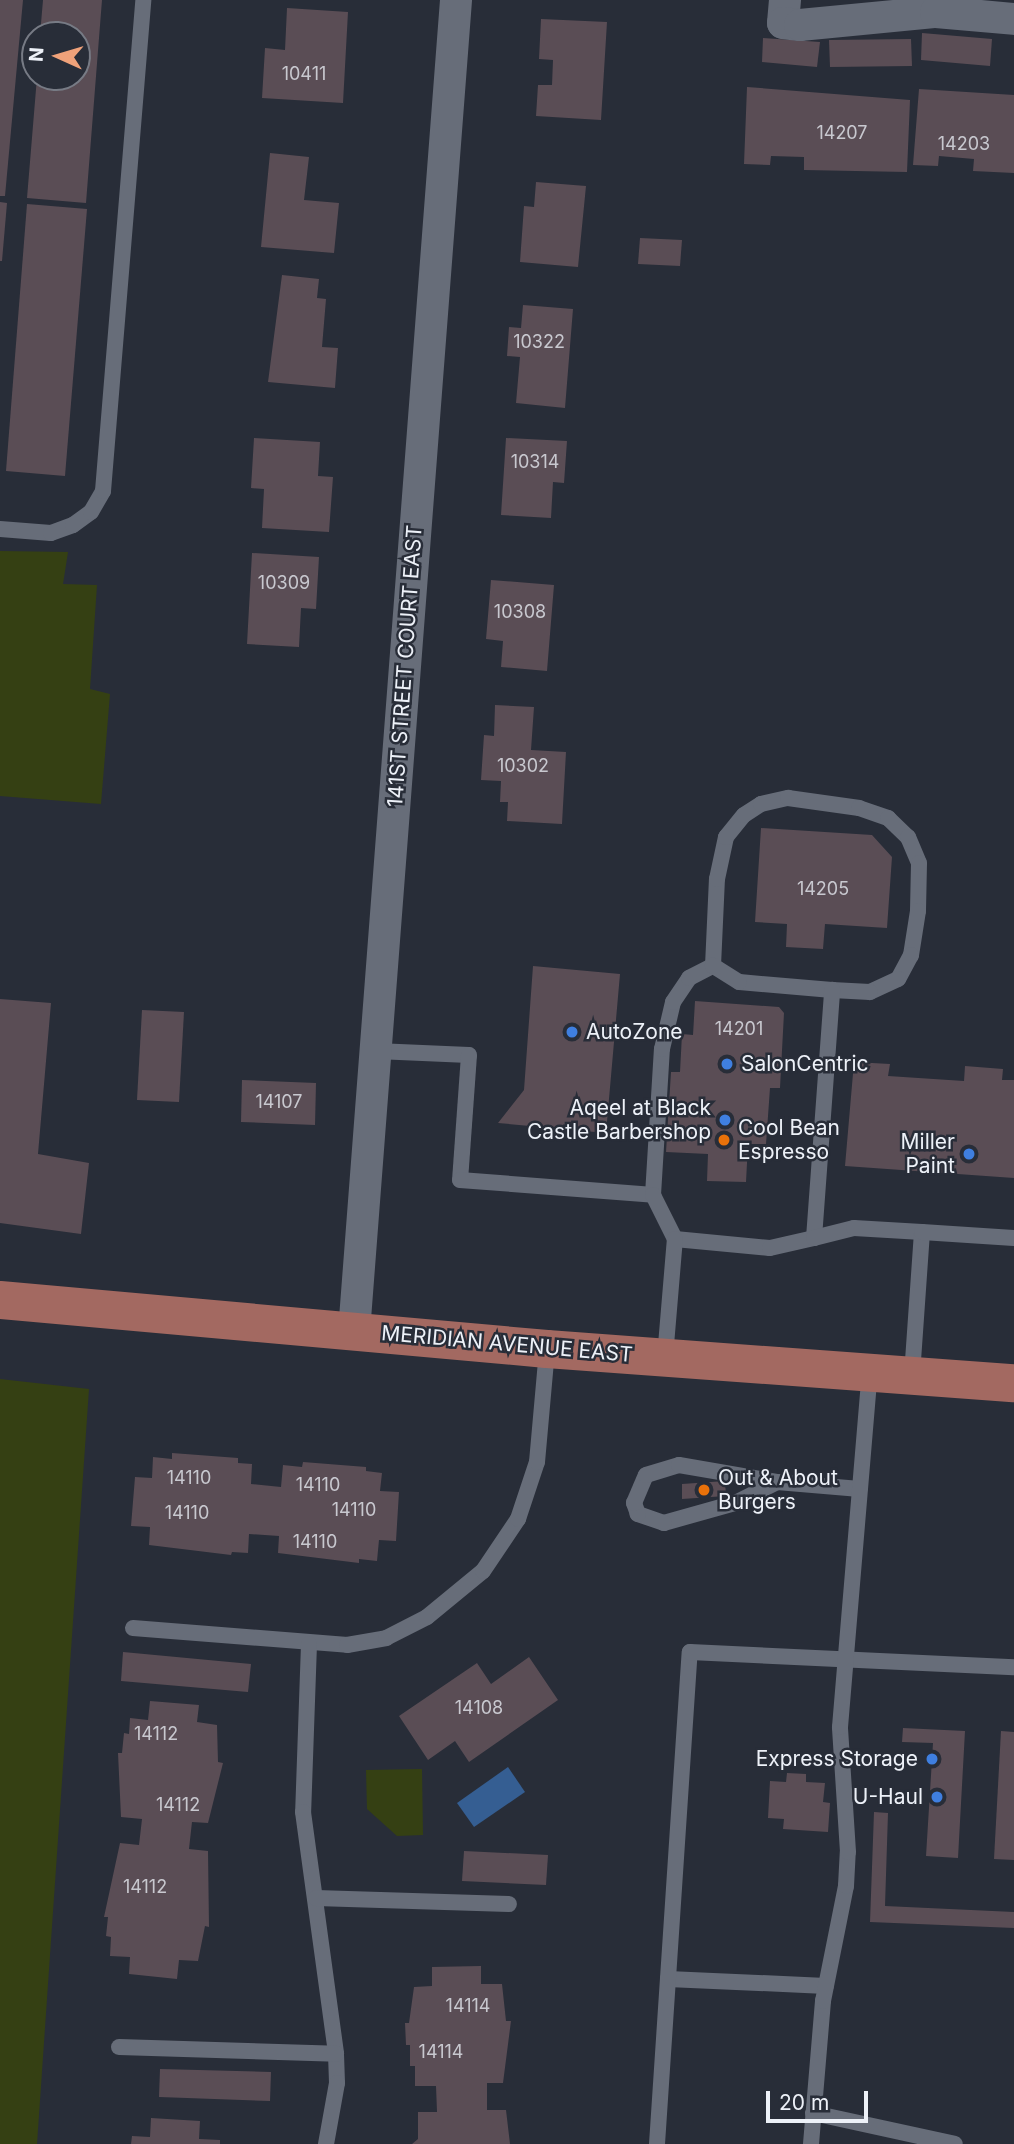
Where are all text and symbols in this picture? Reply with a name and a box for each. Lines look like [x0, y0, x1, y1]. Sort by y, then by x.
north arrow [21, 21, 91, 91]
text: N [25, 47, 49, 63]
house number: 10411 [282, 63, 326, 85]
house number: 14207 [816, 122, 868, 144]
house number: 14203 [938, 133, 990, 155]
house number: 10322 [513, 331, 565, 353]
house number: 10314 [511, 451, 559, 473]
street label: 141ST STREET COURT EAST [383, 524, 427, 808]
house number: 10309 [258, 572, 310, 594]
house number: 10308 [494, 601, 546, 623]
house number: 10302 [497, 755, 549, 777]
house number: 14205 [797, 878, 849, 900]
house number: 14201 [715, 1018, 763, 1040]
place label: AutoZone [586, 1019, 683, 1045]
marker: AutoZone [564, 1024, 580, 1040]
place label: SalonCentric [741, 1051, 869, 1077]
marker: SalonCentric [719, 1056, 735, 1072]
house number: 14107 [255, 1091, 303, 1113]
place label: Aqeel at Black Castle Barbershop [527, 1095, 711, 1145]
marker: Aqeel at Black Castle Barbershop [717, 1112, 733, 1128]
place label: Cool Bean Espresso [738, 1115, 840, 1165]
place label: Miller Paint [901, 1129, 955, 1179]
marker: Cool Bean Espresso [716, 1132, 732, 1148]
marker: Miller Paint [961, 1146, 977, 1162]
street label: MERIDIAN AVENUE EAST [380, 1320, 634, 1368]
place label: Out & About Burgers [718, 1465, 838, 1515]
house number: 14110 [167, 1467, 211, 1489]
house number: 14110 [296, 1474, 340, 1496]
marker: Out & About Burgers [696, 1482, 712, 1498]
house number: 14110 [332, 1499, 376, 1521]
house number: 14110 [165, 1502, 209, 1524]
house number: 14110 [293, 1531, 337, 1553]
house number: 14108 [455, 1697, 503, 1719]
house number: 14112 [134, 1723, 178, 1745]
place label: Express Storage [756, 1746, 918, 1772]
marker: Express Storage [924, 1751, 940, 1767]
place label: U-Haul [853, 1784, 923, 1810]
marker: U-Haul [929, 1789, 945, 1805]
house number: 14112 [156, 1794, 200, 1816]
house number: 14112 [123, 1876, 167, 1898]
house number: 14114 [446, 1995, 490, 2017]
house number: 14114 [419, 2041, 463, 2063]
scale bar [769, 2078, 870, 2122]
text: 20 m [779, 2090, 829, 2115]

